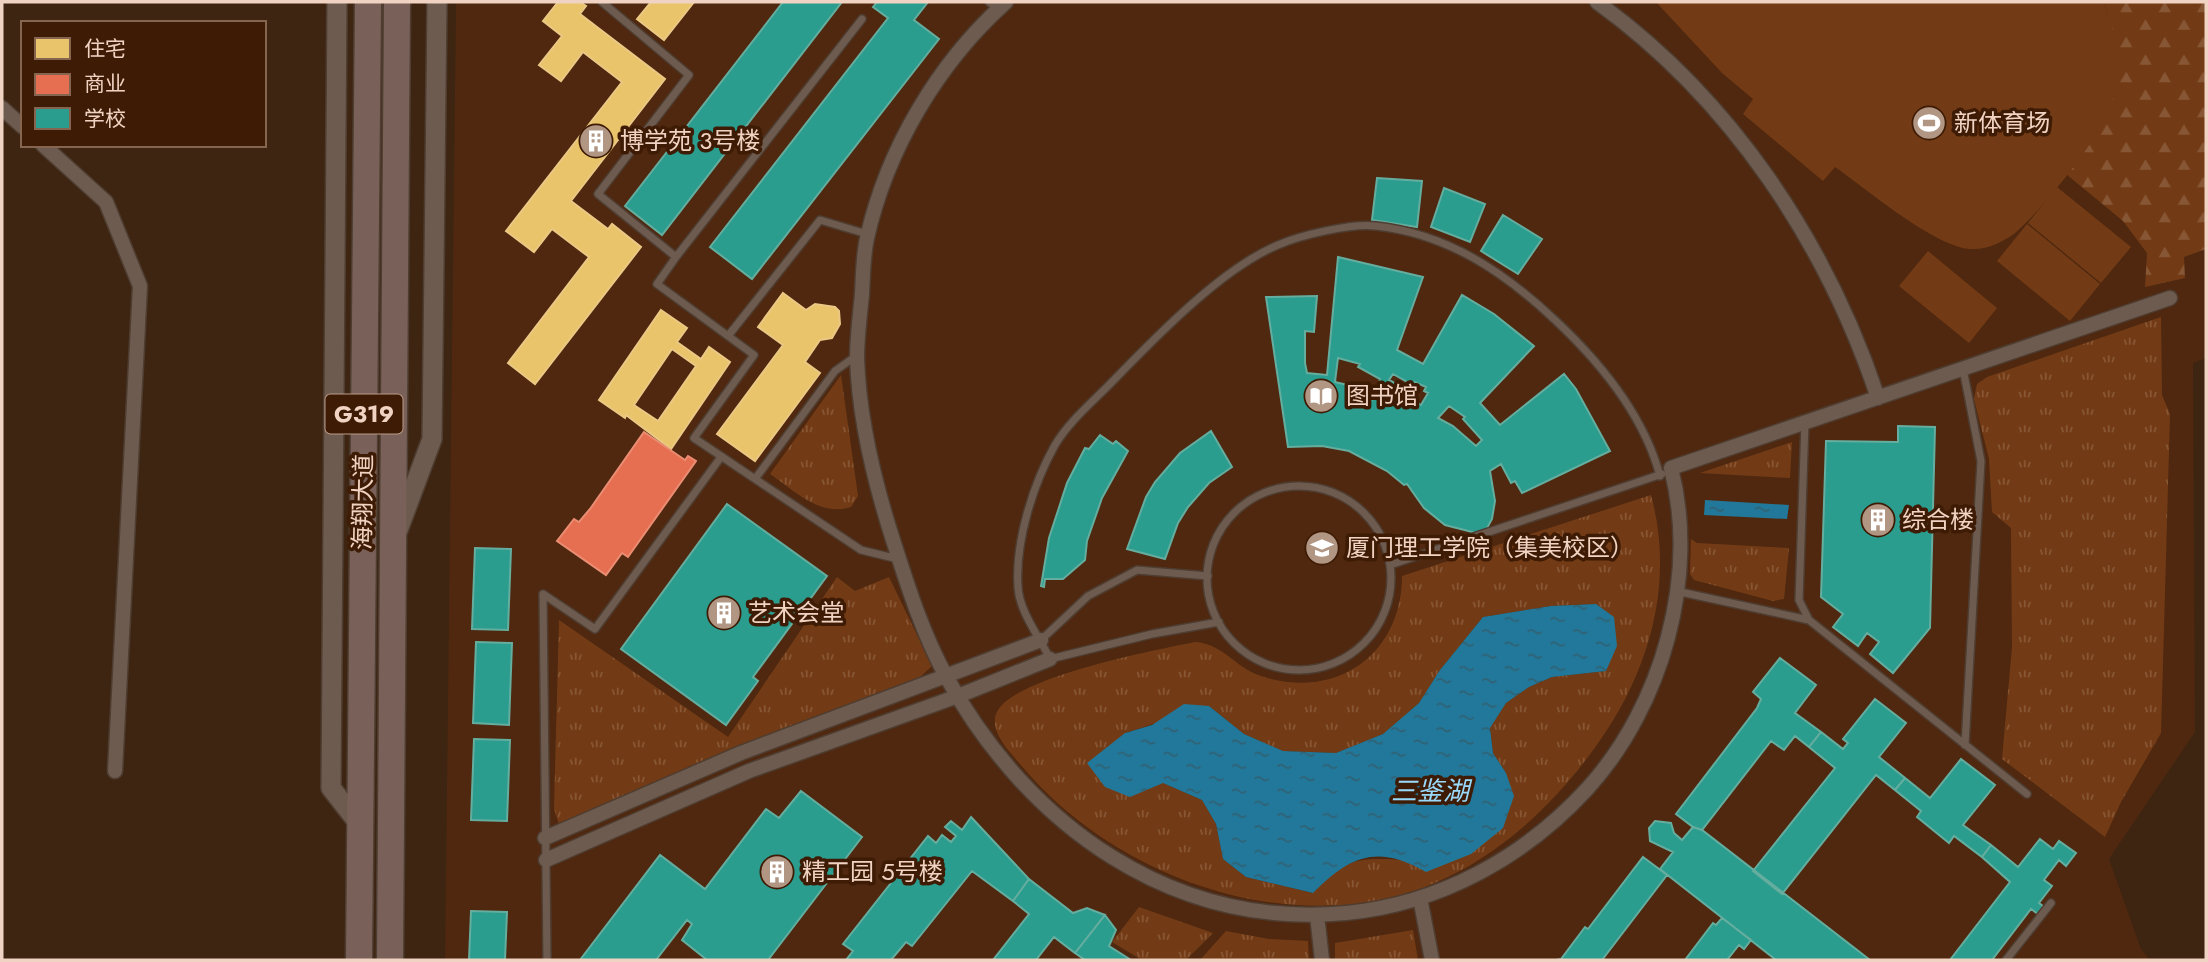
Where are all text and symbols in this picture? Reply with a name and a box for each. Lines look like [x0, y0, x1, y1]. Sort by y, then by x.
legend [21, 21, 266, 147]
text: 住宅 [84, 34, 126, 64]
text: 商业 [84, 69, 126, 99]
text: 学校 [84, 104, 126, 134]
sports icon: 新体育场 [1910, 104, 1948, 142]
place label: 新体育场 [1954, 105, 2050, 140]
building icon: 博学苑 3号楼 [577, 122, 615, 160]
place label: 博学苑 3号楼 [620, 123, 760, 158]
library icon: 图书馆 [1302, 377, 1340, 415]
place label: 图书馆 [1346, 378, 1418, 413]
road number: G319 [326, 394, 402, 434]
street label: 海翔大道 [344, 454, 381, 550]
building icon: 综合楼 [1859, 501, 1897, 539]
place label: 综合楼 [1902, 502, 1974, 537]
school or university icon: 厦门理工学院（集美校区） [1303, 529, 1341, 567]
place label: 厦门理工学院（集美校区） [1346, 530, 1634, 565]
building icon: 艺术会堂 [705, 594, 743, 632]
place label: 艺术会堂 [748, 595, 844, 630]
water label: 三鉴湖 [1391, 772, 1473, 810]
building icon: 精工园 5号楼 [758, 853, 796, 891]
place label: 精工园 5号楼 [802, 854, 943, 889]

